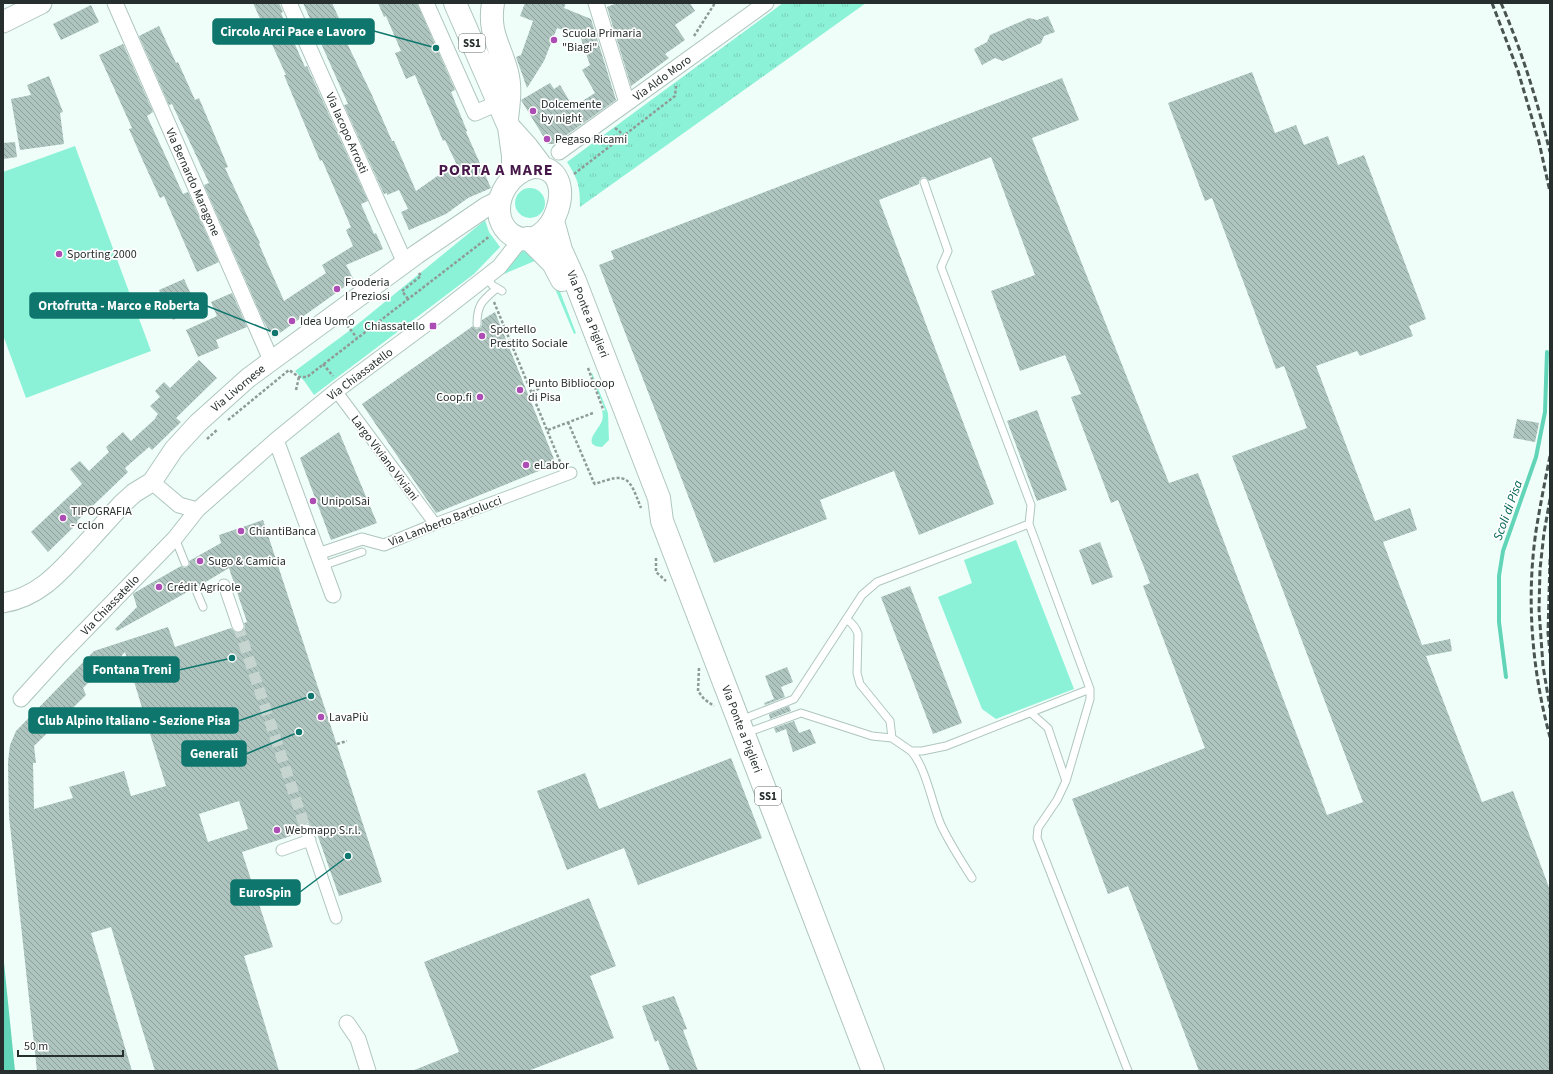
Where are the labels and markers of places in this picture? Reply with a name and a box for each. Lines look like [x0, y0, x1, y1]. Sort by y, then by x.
callout: Circolo Arci Pace e Lavoro [213, 19, 374, 44]
place label: Scuola Primaria "Biagi" [562, 25, 642, 56]
marker: Scuola Primaria "Biagi" [549, 35, 559, 45]
place label: Dolcemente by night [541, 96, 601, 127]
marker: Dolcemente by night [528, 106, 538, 116]
place label: Pegaso Ricami [555, 131, 627, 148]
marker: Pegaso Ricami [542, 134, 552, 144]
place label: Sporting 2000 [67, 246, 137, 263]
marker: Sporting 2000 [54, 249, 64, 259]
place label: Fooderia I Preziosi [345, 274, 390, 305]
marker: Fooderia I Preziosi [332, 284, 342, 294]
callout: Ortofrutta - Marco e Roberta [30, 293, 207, 318]
place label: Idea Uomo [300, 313, 355, 330]
marker: Idea Uomo [287, 316, 297, 326]
place label: Chiassatello [364, 318, 425, 335]
marker: Chiassatello [428, 321, 438, 331]
place label: Sportello Prestito Sociale [490, 321, 568, 352]
marker: Sportello Prestito Sociale [477, 331, 487, 341]
place label: Punto Bibliocoop di Pisa [528, 375, 615, 406]
marker: Punto Bibliocoop di Pisa [515, 385, 525, 395]
place label: Coop.fi [436, 389, 472, 406]
marker: Coop.fi [475, 392, 485, 402]
place label: eLabor [534, 457, 570, 474]
marker: eLabor [521, 460, 531, 470]
place label: UnipolSai [321, 493, 370, 510]
marker: UnipolSai [308, 496, 318, 506]
place label: TIPOGRAFIA - cclon [71, 503, 132, 534]
marker: TIPOGRAFIA - cclon [58, 513, 68, 523]
place label: ChiantiBanca [249, 523, 316, 540]
marker: ChiantiBanca [236, 526, 246, 536]
place label: Sugo & Camicia [208, 553, 286, 570]
marker: Sugo & Camicia [195, 556, 205, 566]
place label: Crédit Agricole [167, 579, 240, 596]
marker: Crédit Agricole [154, 582, 164, 592]
callout: Fontana Treni [84, 657, 179, 682]
callout: Club Alpino Italiano - Sezione Pisa [29, 708, 238, 733]
place label: LavaPiù [329, 709, 369, 726]
marker: LavaPiù [316, 712, 326, 722]
callout: Generali [182, 741, 246, 766]
place label: Webmapp S.r.l. [285, 822, 361, 839]
marker: Webmapp S.r.l. [272, 825, 282, 835]
callout: EuroSpin [231, 880, 300, 905]

